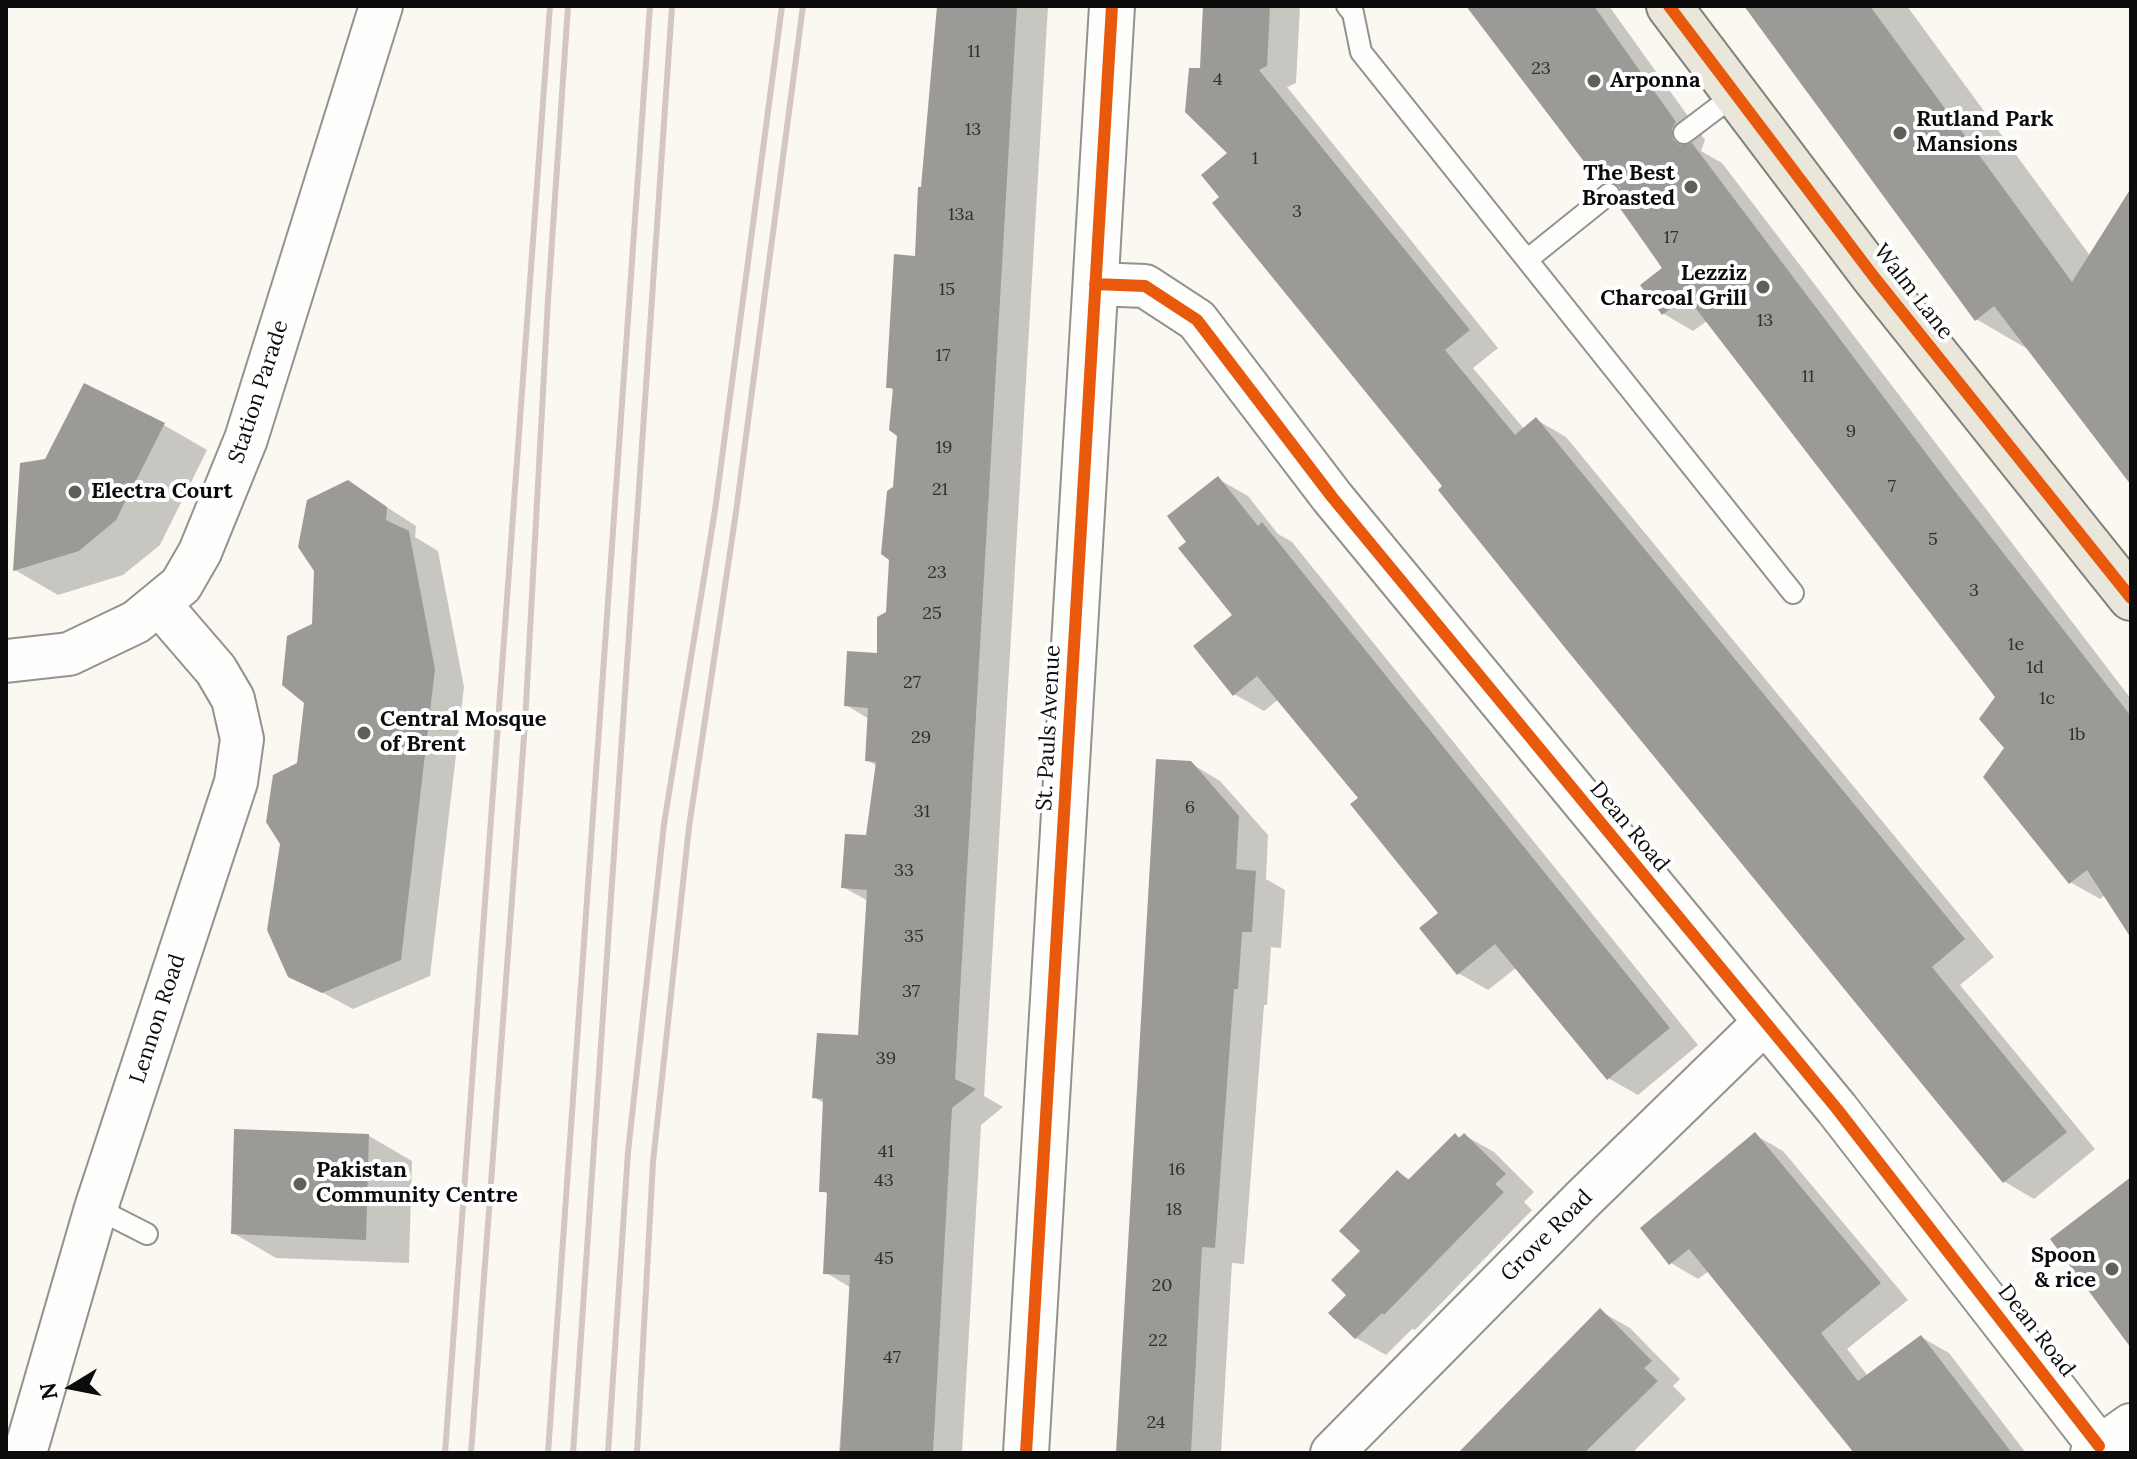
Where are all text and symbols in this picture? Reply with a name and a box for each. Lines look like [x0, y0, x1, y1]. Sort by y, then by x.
house number: 11 [967, 41, 981, 63]
house number: 23 [1531, 58, 1551, 80]
place label: Arponna [1610, 68, 1700, 94]
house number: 4 [1213, 69, 1223, 91]
marker: Arponna [1585, 72, 1603, 90]
place label: Rutland Park Mansions [1916, 107, 2054, 158]
house number: 13 [965, 119, 981, 141]
marker: Rutland Park Mansions [1891, 124, 1909, 142]
house number: 1 [1252, 148, 1258, 170]
place label: The Best Broasted [1582, 161, 1675, 212]
marker: The Best Broasted [1682, 178, 1700, 196]
house number: 3 [1292, 201, 1302, 223]
house number: 13a [948, 204, 974, 226]
house number: 17 [1664, 227, 1678, 249]
street label: Walm Lane [1868, 239, 1958, 345]
place label: Lezziz Charcoal Grill [1600, 261, 1747, 312]
marker: Lezziz Charcoal Grill [1754, 278, 1772, 296]
house number: 15 [939, 279, 955, 301]
house number: 13 [1757, 310, 1773, 332]
street label: Station Parade [223, 317, 295, 467]
house number: 17 [936, 345, 950, 367]
house number: 11 [1801, 366, 1815, 388]
house number: 9 [1846, 421, 1856, 443]
house number: 19 [936, 437, 952, 459]
house number: 7 [1888, 476, 1896, 498]
place label: Electra Court [91, 479, 233, 505]
house number: 21 [932, 479, 948, 501]
marker: Electra Court [66, 483, 84, 501]
house number: 5 [1928, 529, 1938, 551]
house number: 23 [927, 562, 947, 584]
house number: 3 [1969, 580, 1979, 602]
house number: 25 [922, 603, 942, 625]
house number: 1e [2008, 634, 2024, 656]
street label: St. Pauls Avenue [1031, 644, 1067, 812]
house number: 1d [2026, 657, 2044, 679]
house number: 27 [903, 672, 921, 694]
house number: 1c [2039, 688, 2055, 710]
place label: Central Mosque of Brent [380, 707, 547, 758]
marker: Central Mosque of Brent [355, 724, 373, 742]
house number: 1b [2068, 724, 2086, 746]
house number: 29 [911, 727, 931, 749]
street label: Dean Road [1584, 776, 1674, 878]
house number: 6 [1185, 797, 1195, 819]
house number: 31 [914, 801, 930, 823]
house number: 33 [894, 860, 914, 882]
house number: 35 [904, 926, 924, 948]
street label: Lennon Road [125, 951, 191, 1087]
house number: 37 [902, 981, 920, 1003]
house number: 39 [876, 1048, 896, 1070]
house number: 41 [878, 1141, 894, 1163]
place label: Pakistan Community Centre [316, 1158, 518, 1210]
house number: 16 [1169, 1159, 1185, 1181]
house number: 43 [874, 1170, 894, 1192]
marker: Pakistan Community Centre [291, 1175, 309, 1193]
street label: Grove Road [1496, 1185, 1598, 1287]
house number: 18 [1166, 1199, 1182, 1221]
place label: Spoon & rice [2031, 1243, 2096, 1294]
house number: 45 [874, 1248, 894, 1270]
marker: Spoon & rice [2103, 1260, 2121, 1278]
house number: 20 [1152, 1275, 1172, 1297]
street label: Dean Road [1992, 1280, 2080, 1382]
house number: 22 [1148, 1330, 1168, 1352]
north arrow [32, 1347, 112, 1427]
house number: 47 [883, 1347, 901, 1369]
text: N [33, 1380, 64, 1402]
house number: 24 [1146, 1412, 1166, 1434]

